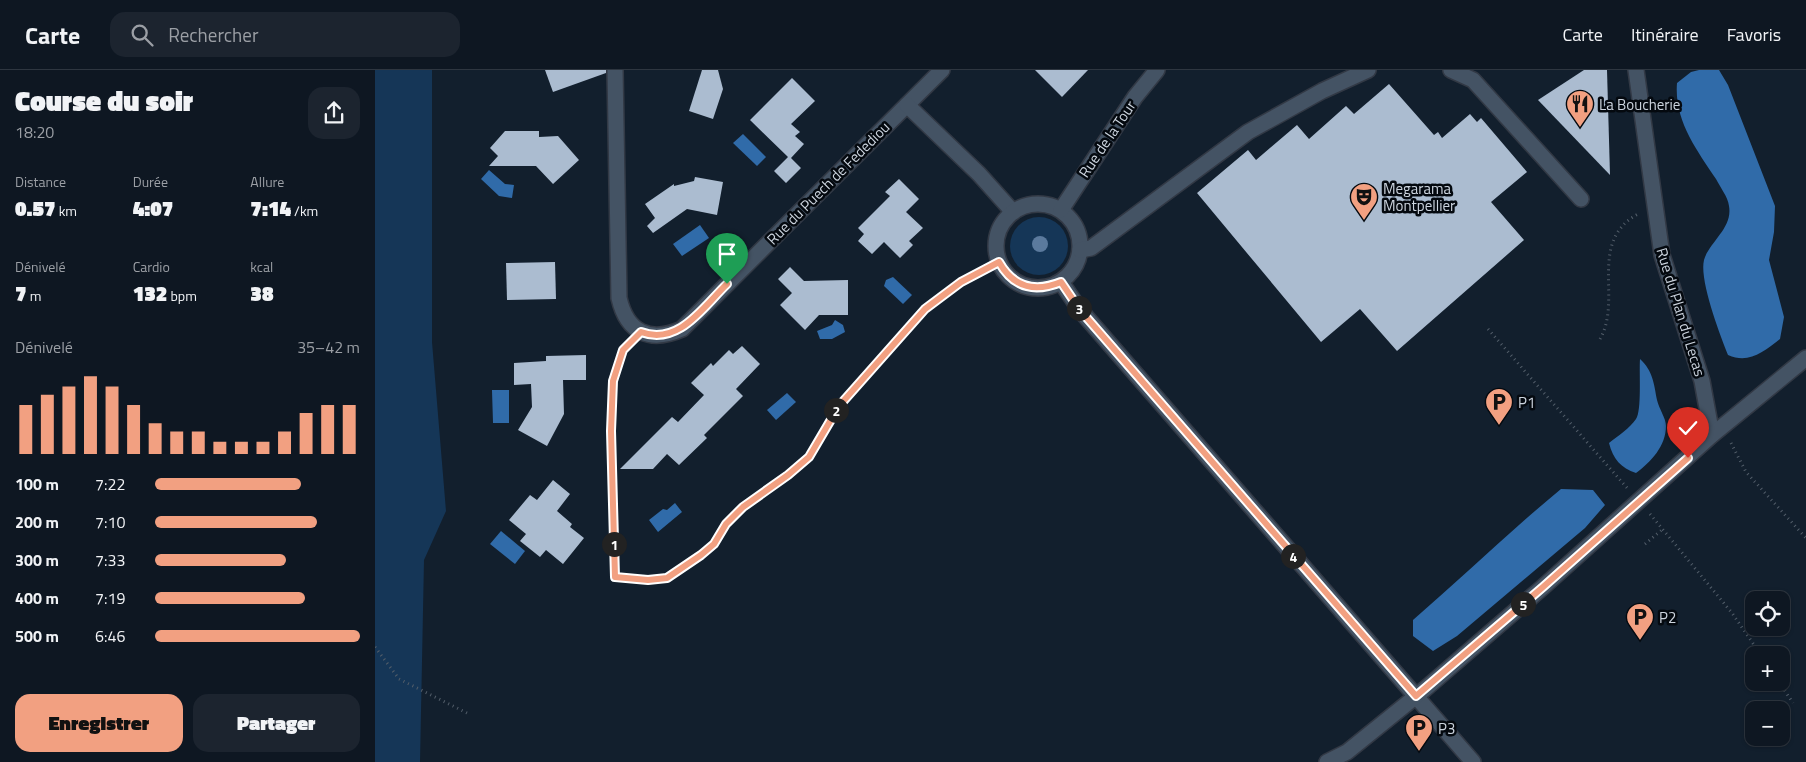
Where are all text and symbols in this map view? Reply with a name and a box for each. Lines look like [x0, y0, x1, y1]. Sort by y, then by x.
search box [110, 12, 460, 57]
text: Carte [25, 17, 80, 53]
text: Rechercher [168, 20, 258, 49]
icon: search [128, 21, 156, 49]
text: Carte [1562, 21, 1603, 48]
text: Itinéraire [1631, 21, 1699, 48]
text: Favoris [1727, 21, 1781, 48]
text: Course du soir [15, 79, 193, 122]
button: share [308, 87, 360, 139]
restaurant icon: La Boucherie [1565, 89, 1595, 128]
place label: La Boucherie [1599, 93, 1680, 116]
street label: Rue de la Tour [1073, 96, 1141, 182]
street label: Rue du Puech de Fedediou [761, 116, 895, 250]
text: 18:20 [15, 120, 54, 144]
text: Distance [15, 171, 66, 192]
text: Durée [133, 171, 168, 192]
text: Allure [250, 171, 284, 192]
place label: Megarama Montpellier [1383, 177, 1455, 217]
theatre icon: Megarama Montpellier [1349, 182, 1379, 221]
text: 0.57 [15, 192, 56, 224]
text: 4:07 [133, 192, 173, 224]
text: 7:14 [250, 192, 291, 224]
text: km [56, 200, 77, 221]
text: /km [291, 200, 318, 221]
pin [706, 233, 748, 284]
icon: arrive [713, 240, 741, 268]
street label: Rue du Plan du Lecas [1651, 245, 1712, 379]
text: Dénivelé [15, 256, 66, 277]
text: Cardio [133, 256, 170, 277]
text: kcal [250, 256, 273, 277]
text: 7 [15, 277, 27, 309]
text: 132 [133, 277, 167, 309]
text: 38 [250, 277, 273, 309]
text: m [27, 285, 41, 306]
text: bpm [167, 285, 197, 306]
pin: 3 [1067, 296, 1091, 320]
text: 3 [1076, 298, 1083, 319]
text: Dénivelé [15, 335, 73, 359]
text: 35–42 m [297, 335, 360, 359]
parking icon: P1 [1484, 387, 1514, 426]
place label: P1 [1518, 391, 1535, 414]
pin: 2 [823, 398, 849, 422]
text: 2 [833, 400, 840, 421]
pin [1667, 407, 1709, 458]
icon: check [1674, 414, 1702, 442]
text: 100 m [15, 472, 59, 496]
text: 7:22 [95, 472, 125, 496]
text: 200 m [15, 510, 59, 534]
text: 7:10 [95, 510, 125, 534]
pin: 1 [601, 532, 627, 556]
text: 1 [611, 534, 618, 555]
pin: 4 [1281, 544, 1305, 568]
text: 4 [1290, 546, 1297, 567]
text: 300 m [15, 548, 59, 572]
text: 7:33 [95, 548, 125, 572]
text: 400 m [15, 586, 59, 610]
text: 7:19 [95, 586, 125, 610]
map controls [1745, 591, 1790, 746]
button: locate [1745, 591, 1790, 636]
pin: 5 [1511, 592, 1535, 616]
text: 5 [1520, 594, 1527, 615]
parking icon: P2 [1625, 602, 1655, 641]
place label: P2 [1659, 606, 1676, 629]
text: 500 m [15, 624, 59, 648]
text: 6:46 [95, 624, 125, 648]
button: + [1745, 646, 1790, 691]
button: Enregistrer [15, 694, 183, 752]
button: Partager [193, 694, 360, 752]
button: − [1745, 701, 1790, 746]
parking icon: P3 [1404, 713, 1434, 752]
place label: P3 [1438, 717, 1455, 740]

